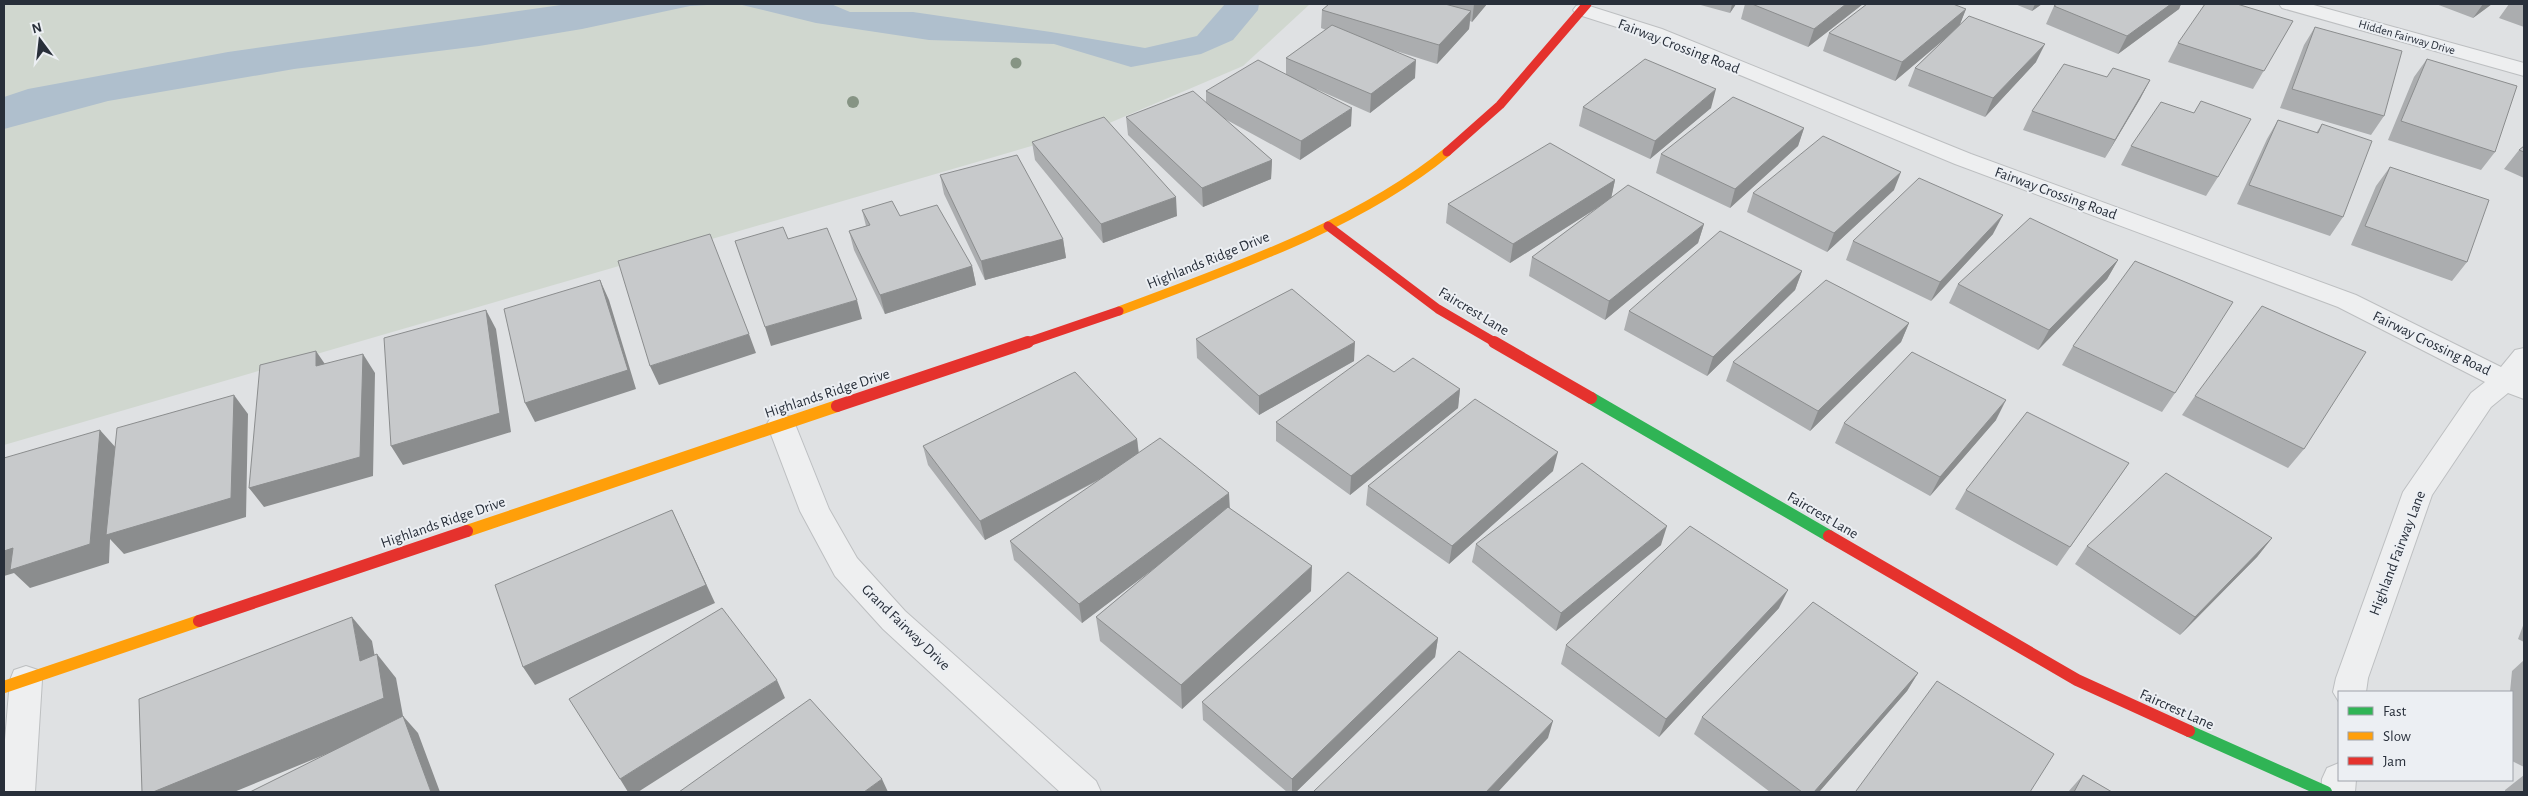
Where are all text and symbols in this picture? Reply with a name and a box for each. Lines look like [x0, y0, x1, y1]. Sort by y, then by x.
north arrow [15, 15, 65, 65]
street label: Fairway Crossing Road [1616, 16, 1742, 77]
street label: Hidden Fairway Drive [2357, 17, 2457, 58]
text: N [30, 20, 43, 36]
street label: Fairway Crossing Road [1993, 164, 2119, 223]
street label: Highlands Ridge Drive [1145, 229, 1272, 292]
street label: Faircrest Lane [1436, 285, 1512, 338]
street label: Fairway Crossing Road [2371, 308, 2493, 379]
street label: Highlands Ridge Drive [763, 366, 892, 421]
street label: Faircrest Lane [1785, 489, 1861, 542]
street label: Highland Fairway Lane [2367, 489, 2428, 618]
street label: Highlands Ridge Drive [379, 494, 507, 551]
street label: Grand Fairway Drive [859, 581, 953, 673]
street label: Faircrest Lane [2138, 686, 2216, 732]
legend [2338, 691, 2513, 781]
text: Fast [2383, 704, 2407, 719]
text: Slow [2383, 729, 2411, 744]
text: Jam [2383, 754, 2406, 769]

